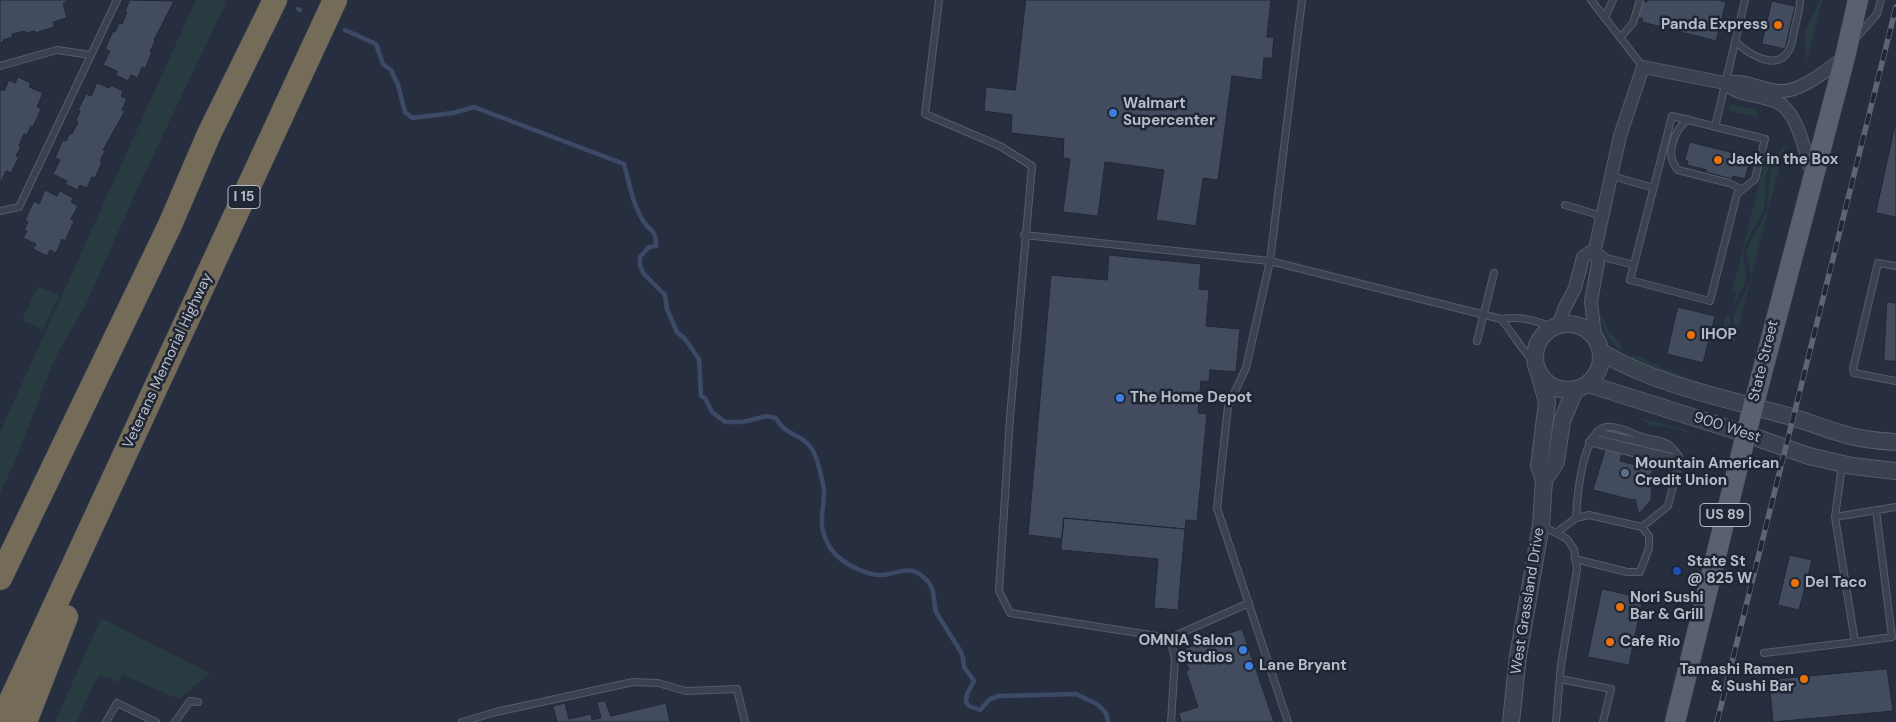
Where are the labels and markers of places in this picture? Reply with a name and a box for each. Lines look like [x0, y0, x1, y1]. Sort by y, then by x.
place label: Panda Express [1661, 16, 1768, 34]
marker: Panda Express [1772, 19, 1784, 31]
place label: Walmart Supercenter [1123, 95, 1215, 130]
marker: Walmart Supercenter [1107, 107, 1119, 119]
place label: Jack in the Box [1728, 151, 1838, 169]
marker: Jack in the Box [1712, 154, 1724, 166]
place label: IHOP [1701, 326, 1737, 344]
marker: IHOP [1685, 329, 1697, 341]
place label: The Home Depot [1130, 389, 1252, 407]
marker: The Home Depot [1114, 392, 1126, 404]
place label: Mountain American Credit Union [1635, 455, 1779, 490]
marker: Mountain American Credit Union [1619, 467, 1631, 479]
place label: State St @ 825 W [1687, 553, 1752, 588]
marker: State St @ 825 W [1671, 565, 1683, 577]
place label: Del Taco [1805, 574, 1867, 592]
marker: Del Taco [1789, 577, 1801, 589]
place label: Nori Sushi Bar & Grill [1630, 589, 1704, 624]
marker: Nori Sushi Bar & Grill [1614, 601, 1626, 613]
place label: OMNIA Salon Studios [1139, 632, 1233, 667]
place label: Cafe Rio [1620, 633, 1680, 651]
marker: Cafe Rio [1604, 636, 1616, 648]
marker: OMNIA Salon Studios [1237, 644, 1249, 656]
place label: Lane Bryant [1259, 657, 1347, 675]
marker: Lane Bryant [1243, 660, 1255, 672]
place label: Tamashi Ramen & Sushi Bar [1679, 661, 1794, 696]
marker: Tamashi Ramen & Sushi Bar [1798, 673, 1810, 685]

